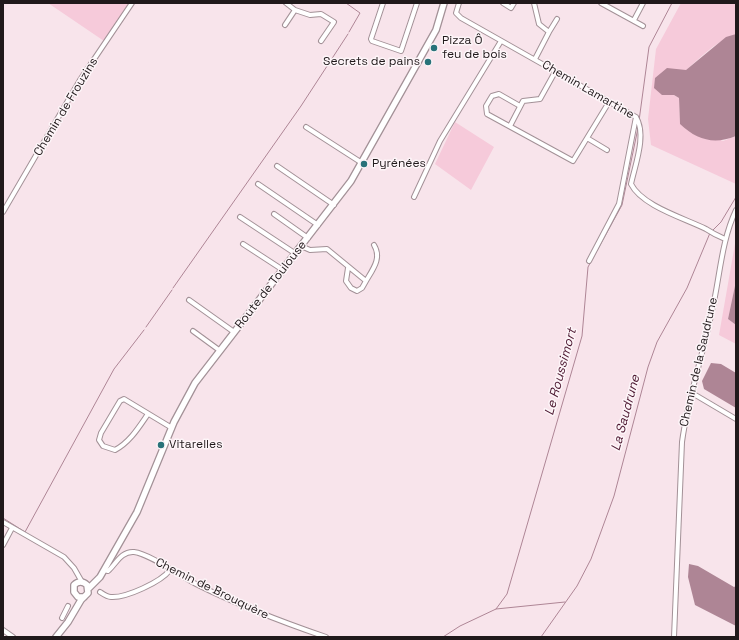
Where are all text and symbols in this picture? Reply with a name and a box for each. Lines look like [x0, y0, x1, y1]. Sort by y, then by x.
place label: Pizza Ô feu de bois [442, 34, 507, 62]
marker: Pizza Ô feu de bois [429, 43, 439, 53]
street label: Chemin de Frouzins [31, 55, 101, 159]
place label: Secrets de pains [323, 55, 420, 69]
marker: Secrets de pains [423, 57, 433, 67]
street label: Chemin Lamartine [539, 58, 637, 122]
place label: Pyrénées [372, 157, 426, 171]
marker: Pyrénées [359, 159, 369, 169]
street label: Route de Toulouse [232, 238, 310, 332]
street label: Chemin de la Saudrune [677, 296, 721, 428]
water label: Le Roussimort [542, 327, 580, 417]
water label: La Saudrune [608, 373, 644, 453]
place label: Vitarelles [169, 438, 222, 452]
marker: Vitarelles [156, 440, 166, 450]
street label: Chemin de Brouquère [153, 555, 271, 623]

